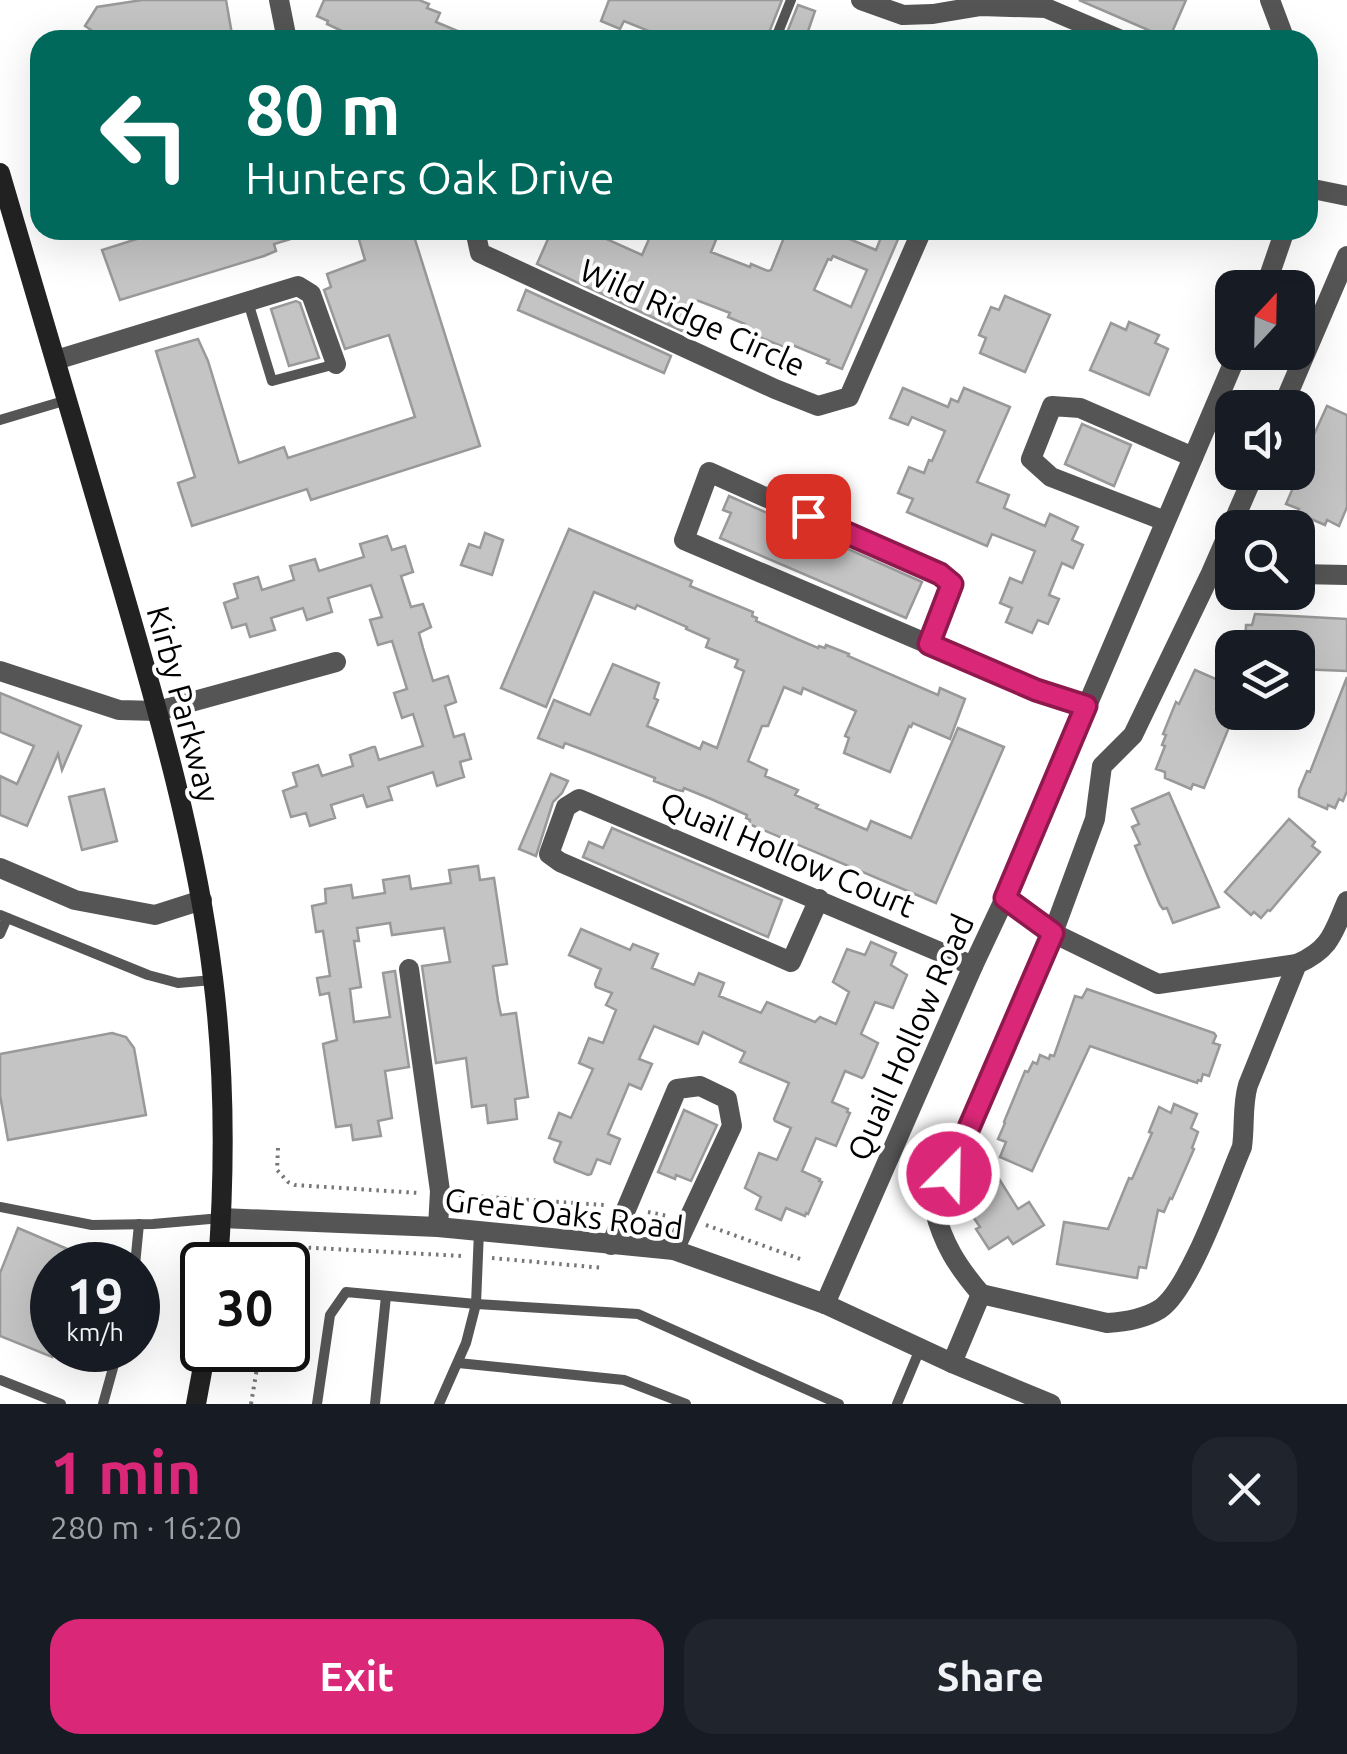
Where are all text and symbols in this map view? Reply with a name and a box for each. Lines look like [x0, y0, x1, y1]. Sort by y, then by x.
icon: left [80, 70, 210, 200]
text: 80 m [245, 70, 401, 148]
text: Hunters Oak Drive [245, 152, 615, 203]
street label: Wild Ridge Circle [575, 251, 811, 383]
north arrow [1215, 270, 1315, 370]
map controls [1215, 270, 1315, 730]
button: sound [1215, 390, 1315, 490]
pin [766, 474, 851, 559]
icon: arrive [781, 489, 836, 544]
button: search [1215, 510, 1315, 610]
street label: Kirby Parkway [141, 602, 227, 806]
button: layers [1215, 630, 1315, 730]
street label: Quail Hollow Court [655, 784, 921, 924]
street label: Quail Hollow Road [840, 908, 980, 1166]
position arrow [897, 1122, 1001, 1226]
street label: Great Oaks Road [443, 1181, 685, 1245]
speed limit sign: 30 [180, 1242, 310, 1372]
text: 19 [67, 1267, 123, 1323]
text: km/h [66, 1318, 124, 1346]
button: close [1192, 1437, 1297, 1542]
text: 1 min [50, 1438, 202, 1505]
text: 280 m · 16:20 [50, 1509, 242, 1545]
button: Exit [50, 1619, 664, 1734]
button: Share [684, 1619, 1297, 1734]

